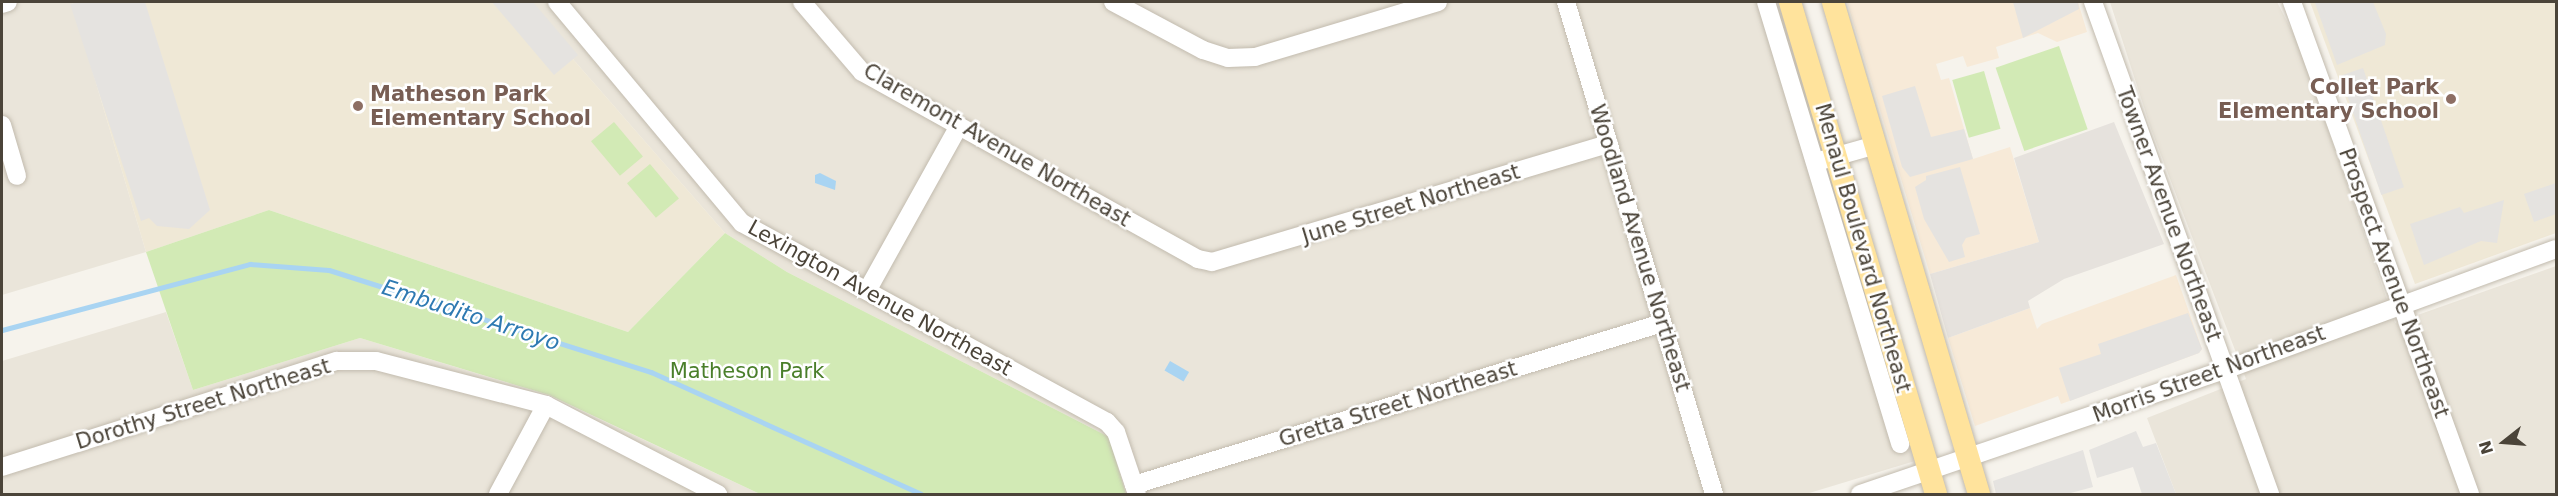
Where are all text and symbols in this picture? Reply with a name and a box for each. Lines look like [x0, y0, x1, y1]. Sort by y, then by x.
street label: Claremont Avenue Northeast [859, 58, 1135, 232]
place label: Collet Park Elementary School [2218, 74, 2439, 124]
place label: Matheson Park Elementary School [370, 81, 591, 131]
street label: Towner Avenue Northeast [2111, 83, 2227, 345]
marker: Collet Park Elementary School [2444, 92, 2458, 106]
marker: Matheson Park Elementary School [351, 99, 365, 113]
street label: Woodland Avenue Northeast [1584, 101, 1696, 395]
street label: Menaul Boulevard Northeast [1810, 101, 1916, 395]
street label: Prospect Avenue Northeast [2333, 145, 2455, 421]
street label: June Street Northeast [1299, 159, 1523, 249]
street label: Lexington Avenue Northeast [743, 215, 1017, 381]
water label: Embudito Arroyo [379, 274, 563, 356]
street label: Morris Street Northeast [2089, 320, 2329, 428]
street label: Dorothy Street Northeast [73, 353, 333, 455]
street label: Gretta Street Northeast [1276, 356, 1520, 452]
park label: Matheson Park [670, 358, 824, 384]
north arrow [2474, 412, 2534, 472]
text: N [2475, 438, 2497, 457]

